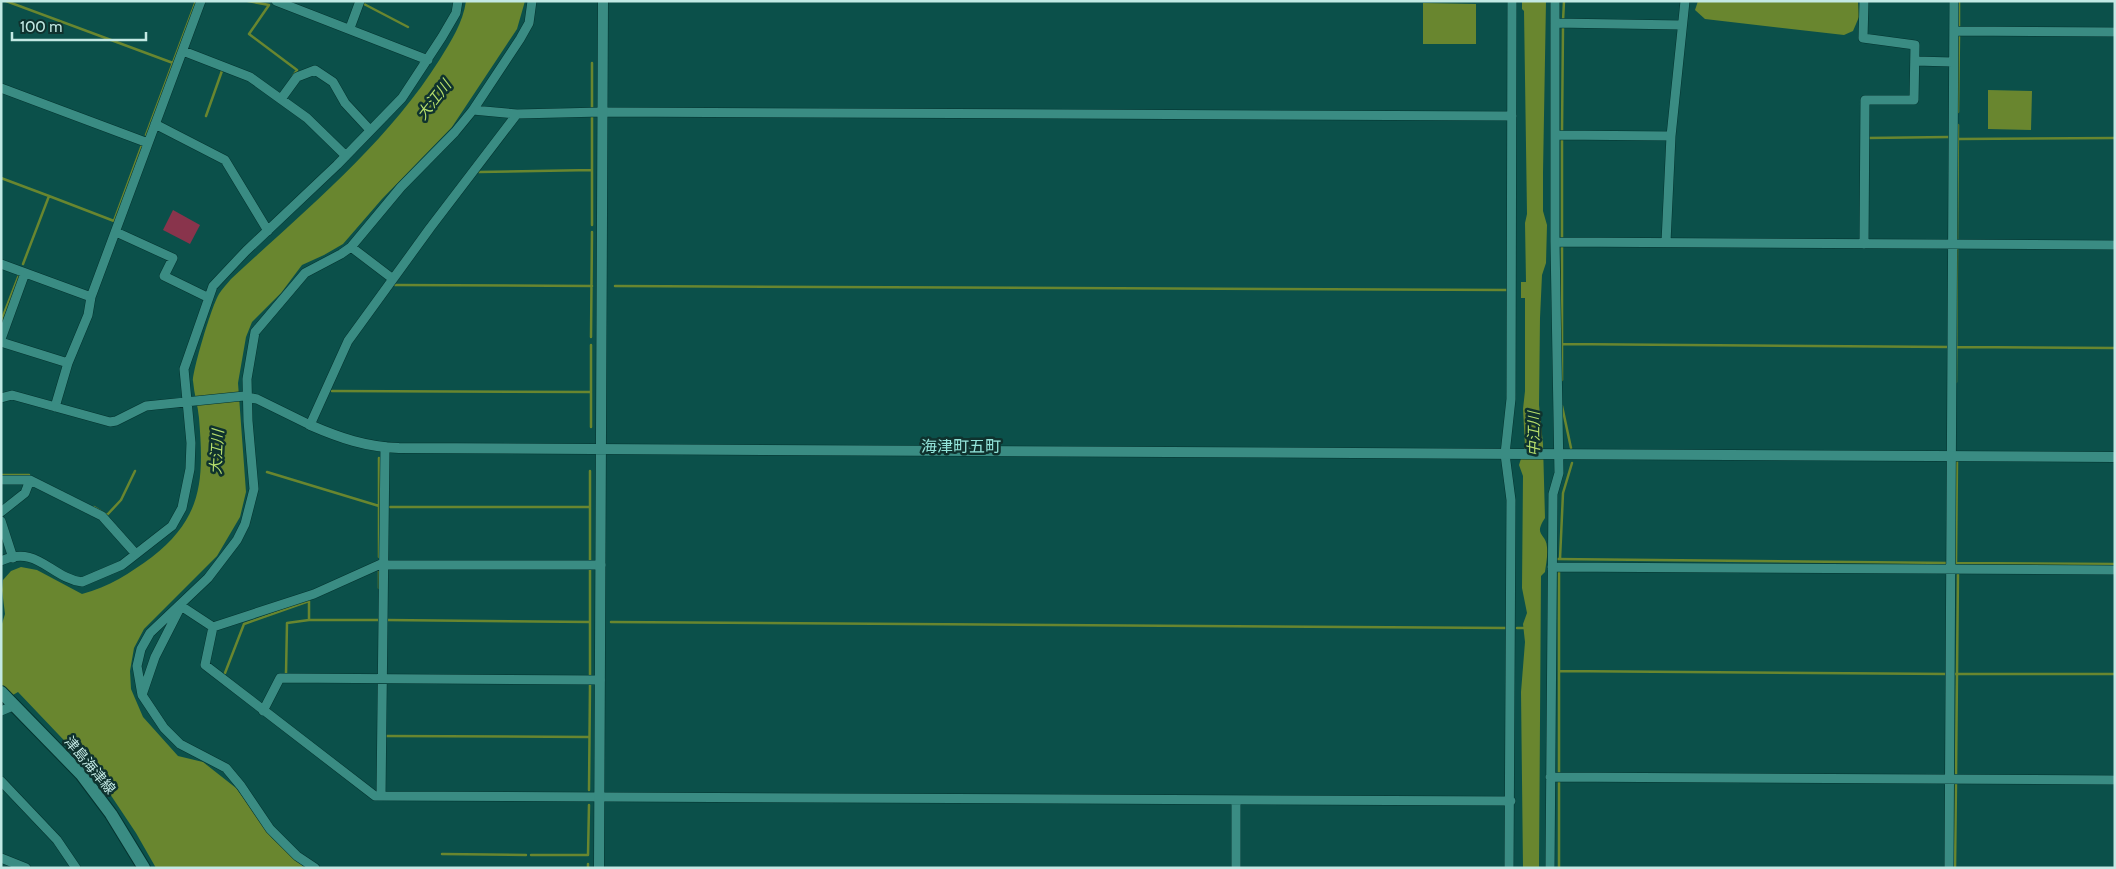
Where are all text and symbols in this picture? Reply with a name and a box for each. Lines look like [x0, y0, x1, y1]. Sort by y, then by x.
scale bar [12, 10, 146, 42]
text: 100 m [20, 18, 62, 36]
water label: 大江川 [413, 75, 456, 123]
water label: 中江川 [1525, 410, 1543, 457]
water label: 大江川 [207, 427, 227, 475]
district label: 海津町五町 [921, 437, 1001, 456]
street label: 津島海津線 [61, 732, 119, 798]

